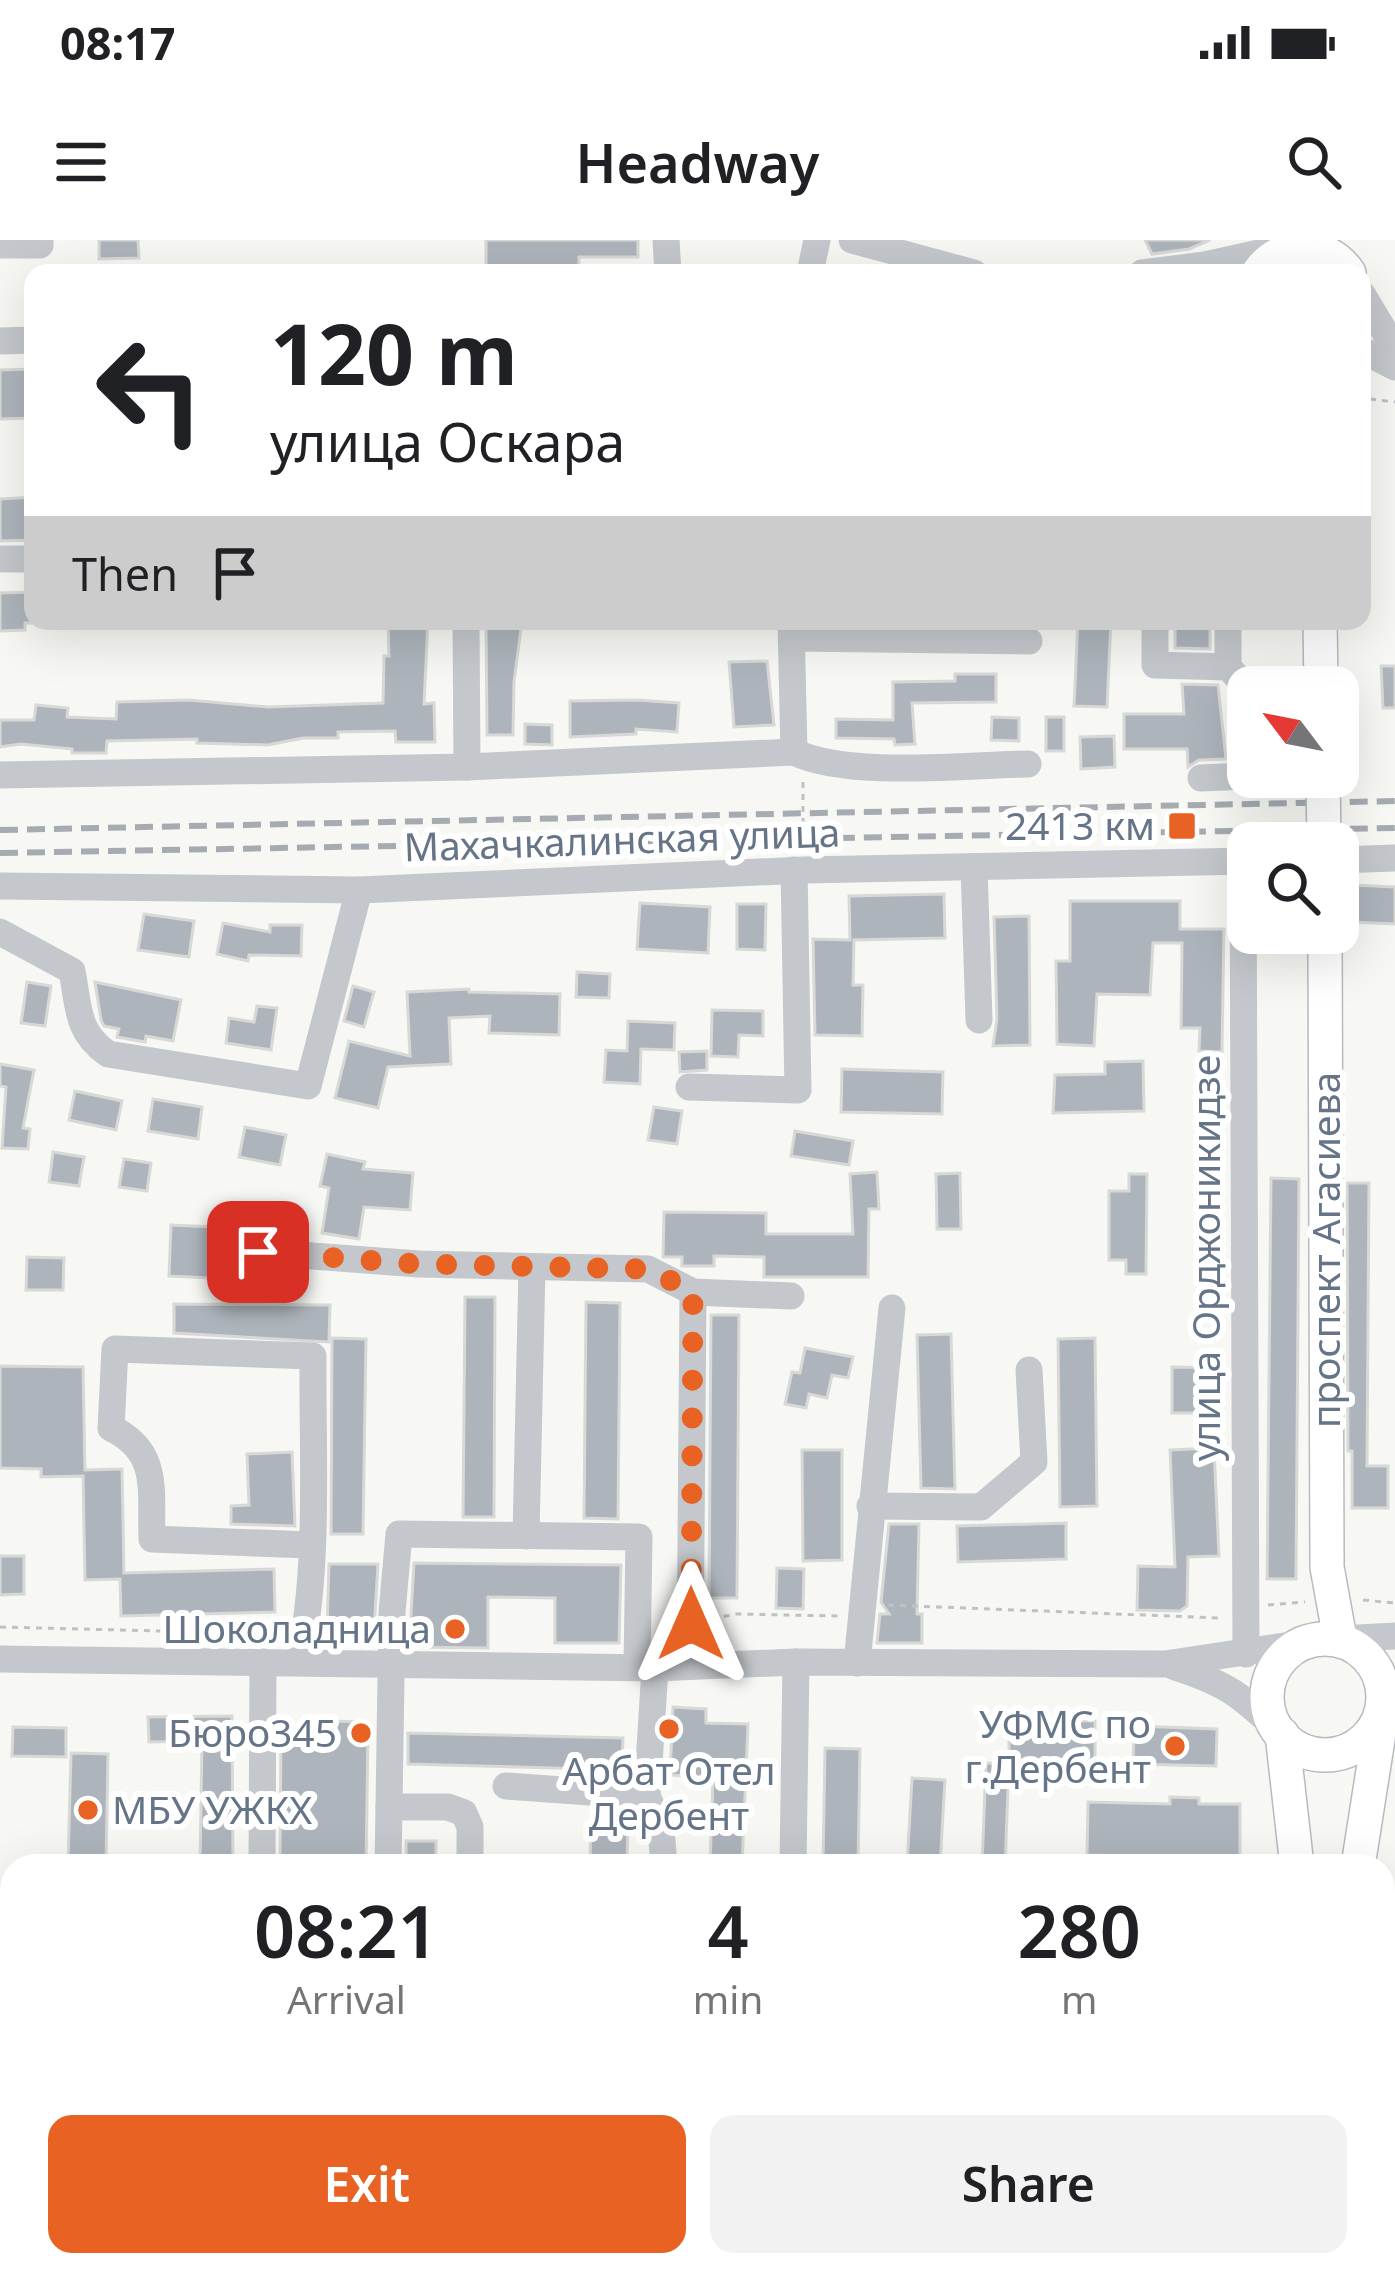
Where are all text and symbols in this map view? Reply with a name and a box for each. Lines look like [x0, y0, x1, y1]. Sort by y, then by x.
text: 08:17 [60, 12, 176, 73]
text: Headway [576, 125, 819, 199]
icon: menu [48, 129, 114, 195]
icon: search [1281, 129, 1347, 195]
text: 120 m [270, 295, 518, 410]
icon: left [72, 312, 228, 468]
text: улица Оскара [270, 404, 625, 478]
icon: arrive [202, 540, 268, 606]
text: Then [72, 543, 178, 604]
north arrow [1227, 666, 1359, 798]
map controls [1227, 666, 1359, 954]
place label: 2413 км [1005, 798, 1155, 851]
street label: Махачкалинская улица [403, 804, 841, 873]
marker: 2413 км [1166, 810, 1198, 842]
button: search [1227, 822, 1359, 954]
street label: улица Орджоникидзе [1178, 1055, 1231, 1461]
street label: проспект Агасиева [1298, 1072, 1351, 1428]
pin [207, 1201, 309, 1303]
icon: arrive [225, 1219, 291, 1285]
position arrow [628, 1561, 754, 1687]
place label: Шоколадница [162, 1601, 431, 1654]
marker: Шоколадница [442, 1616, 468, 1642]
place label: УФМС по г.Дербент [965, 1696, 1151, 1794]
place label: Бюро345 [168, 1705, 337, 1758]
marker: Арбат Отел Дербент [656, 1716, 682, 1742]
marker: Бюро345 [348, 1720, 374, 1746]
marker: УФМС по г.Дербент [1162, 1733, 1188, 1759]
place label: Арбат Отел Дербент [562, 1743, 776, 1841]
place label: МБУ УЖКХ [112, 1782, 312, 1835]
marker: МБУ УЖКХ [75, 1797, 101, 1823]
text: 08:21 [254, 1881, 439, 1979]
text: 4 [707, 1881, 749, 1979]
text: 280 [1017, 1881, 1141, 1979]
text: Arrival [287, 1972, 406, 2025]
text: min [693, 1972, 763, 2025]
text: m [1061, 1972, 1097, 2025]
button: Exit [48, 2115, 686, 2253]
button: Share [710, 2115, 1347, 2253]

